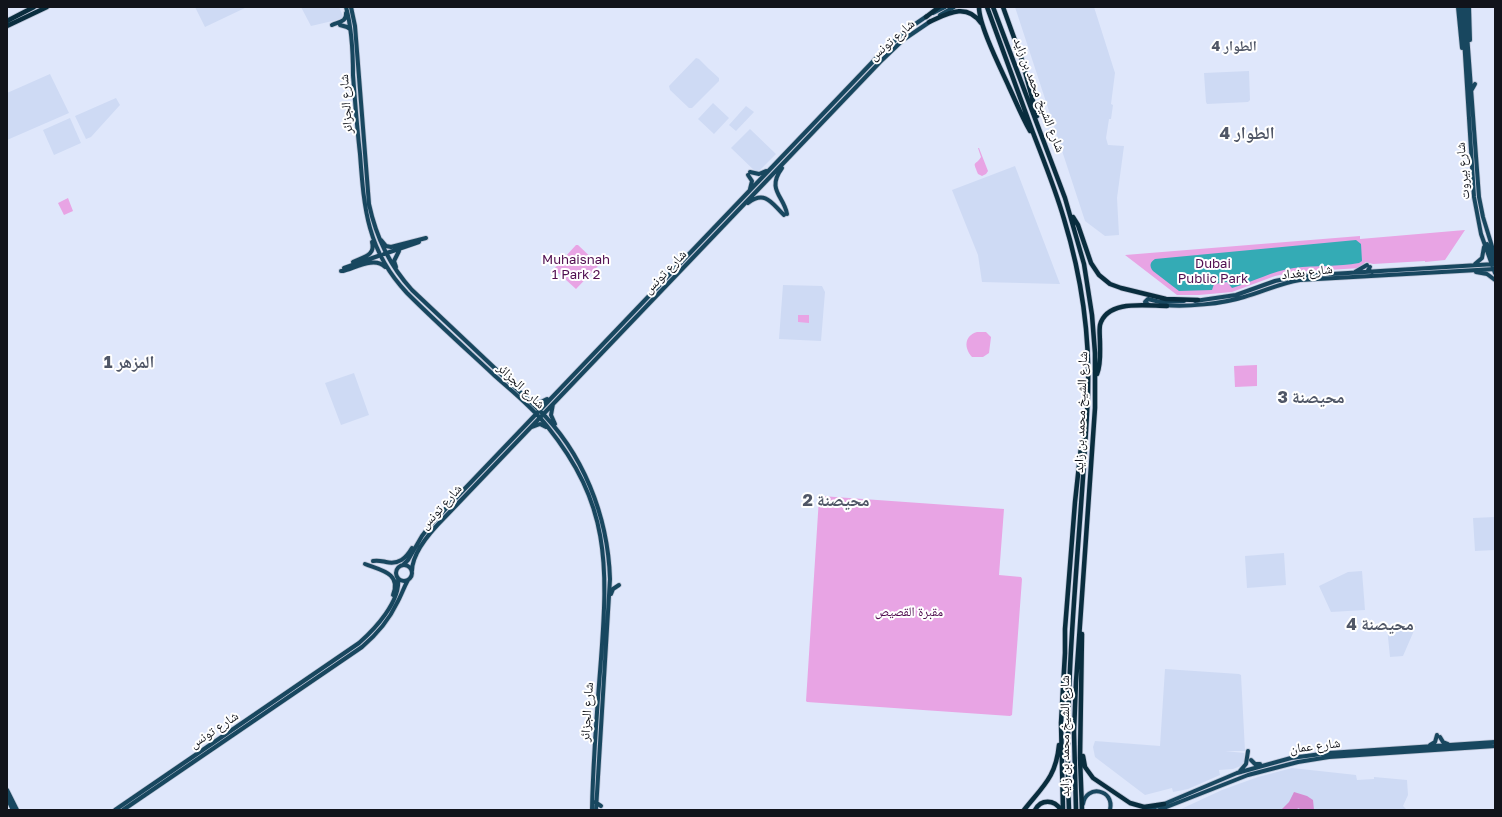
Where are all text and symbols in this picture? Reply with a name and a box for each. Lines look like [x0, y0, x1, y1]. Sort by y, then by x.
street label: شارع تونس [866, 16, 918, 64]
street label: شارع الشيخ محمد بن زايد [1010, 35, 1068, 155]
district label: الطوار 4 [1211, 39, 1257, 55]
street label: شارع الجزائر [336, 74, 356, 134]
district label: الطوار 4 [1220, 124, 1274, 144]
street label: شارع بيروت [1453, 142, 1473, 200]
street label: شارع تونس [640, 247, 690, 297]
park label: Muhaisnah 1 Park 2 [542, 252, 610, 283]
park label: Dubai Public Park [1178, 256, 1248, 287]
street label: شارع بغداد [1280, 261, 1334, 283]
street label: شارع الشيخ محمد بن زايد [1071, 351, 1091, 473]
district label: المزهر 1 [104, 353, 154, 373]
street label: شارع الجزائر [494, 360, 548, 412]
district label: محيصنة 3 [1277, 388, 1345, 408]
street label: شارع تونس [417, 481, 465, 533]
district label: محيصنة 2 [802, 491, 870, 511]
park label: مقبرة القصيص [875, 604, 943, 620]
district label: محيصنة 4 [1346, 615, 1414, 635]
street label: شارع الشيخ محمد بن زايد [1057, 675, 1073, 797]
street label: شارع الجزائر [577, 682, 597, 742]
street label: شارع تونس [187, 708, 241, 752]
street label: شارع عمان [1289, 735, 1341, 757]

